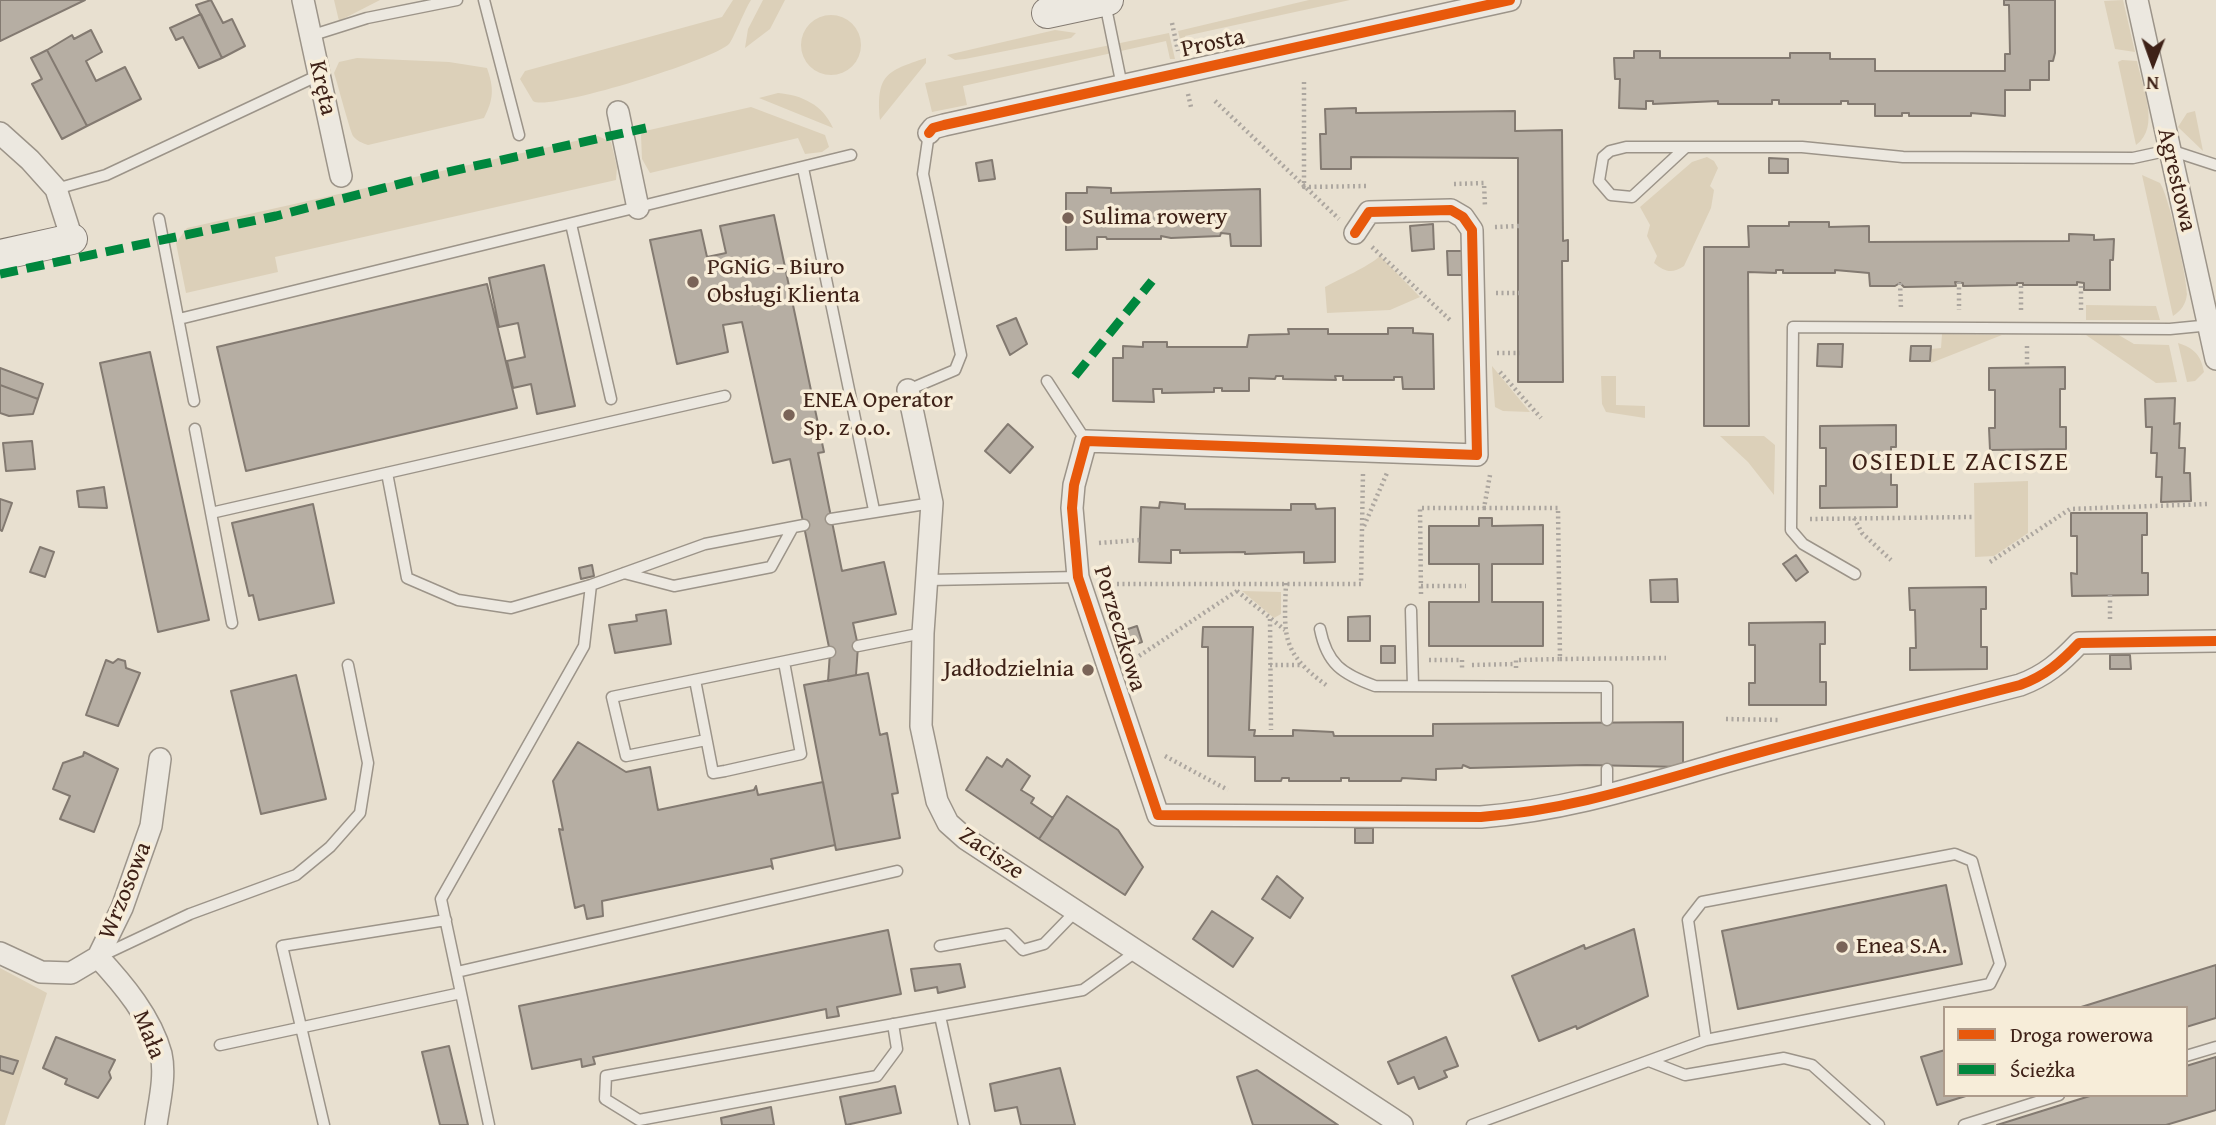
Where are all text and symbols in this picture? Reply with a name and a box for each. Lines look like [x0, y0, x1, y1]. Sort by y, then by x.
street label: Prosta [1179, 23, 1247, 65]
north arrow [2118, 28, 2188, 98]
street label: Kręta [302, 58, 342, 118]
text: N [2146, 70, 2159, 98]
street label: Agrestowa [2150, 126, 2202, 234]
place label: Sulima rowery [1082, 204, 1227, 232]
marker: Sulima rowery [1060, 210, 1076, 226]
place label: PGNiG - Biuro Obsługi Klienta [707, 254, 860, 310]
marker: PGNiG - Biuro Obsługi Klienta [685, 274, 701, 290]
place label: ENEA Operator Sp. z o.o. [803, 387, 953, 443]
marker: ENEA Operator Sp. z o.o. [781, 407, 797, 423]
district label: OSIEDLE ZACISZE [1854, 447, 2068, 479]
street label: Porzeczkowa [1086, 563, 1152, 695]
place label: Jadłodzielnia [943, 656, 1074, 684]
marker: Jadłodzielnia [1080, 662, 1096, 678]
street label: Zacisze [953, 821, 1029, 887]
street label: Wrzosowa [93, 838, 159, 944]
place label: Enea S.A. [1856, 933, 1947, 961]
marker: Enea S.A. [1834, 939, 1850, 955]
legend [1943, 1006, 2188, 1097]
street label: Mała [125, 1007, 171, 1063]
text: Droga rowerowa [2010, 1019, 2153, 1050]
text: Ścieżka [2010, 1054, 2075, 1085]

